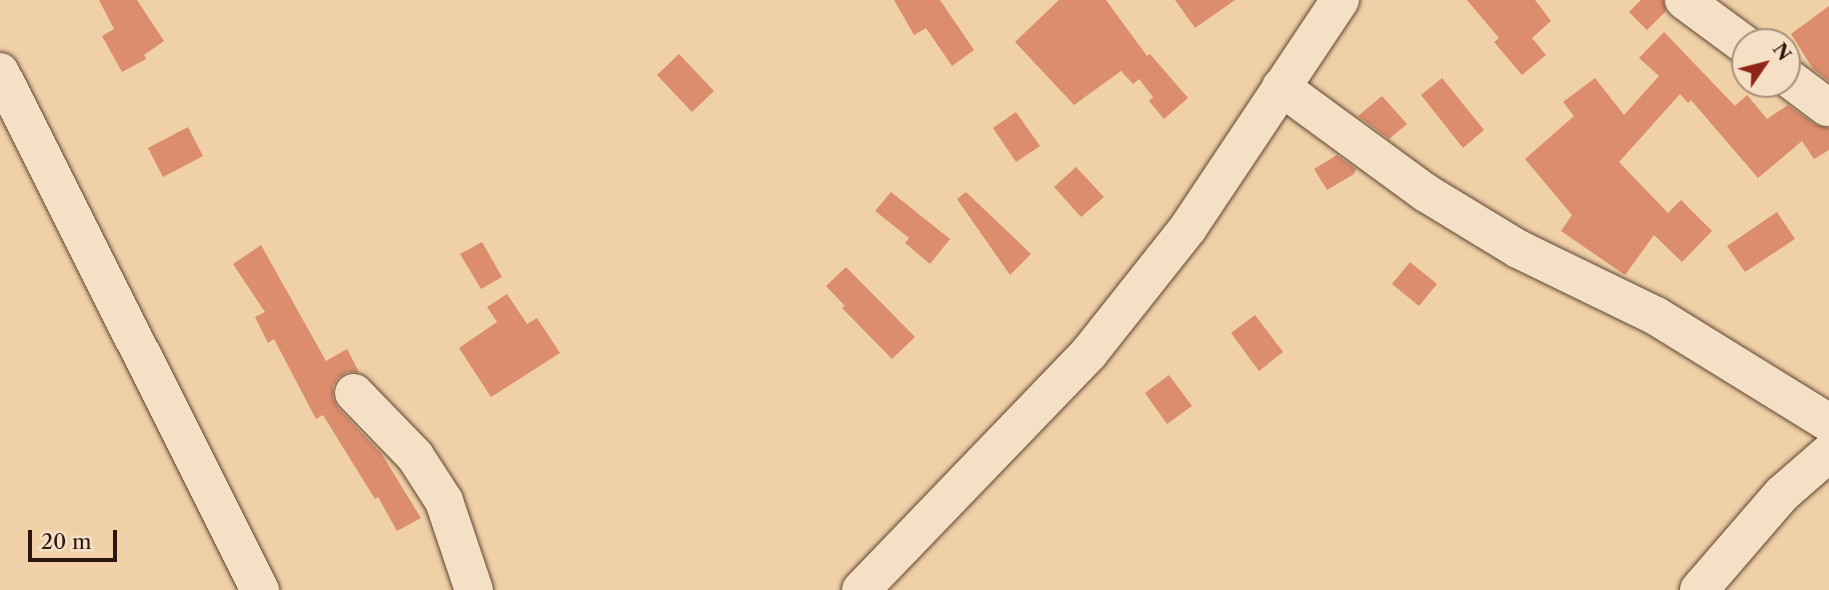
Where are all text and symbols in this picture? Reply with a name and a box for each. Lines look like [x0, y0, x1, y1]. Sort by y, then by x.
north arrow [1731, 28, 1801, 98]
text: N [1768, 38, 1796, 65]
scale bar [32, 516, 121, 560]
text: 20 m [41, 529, 92, 554]

